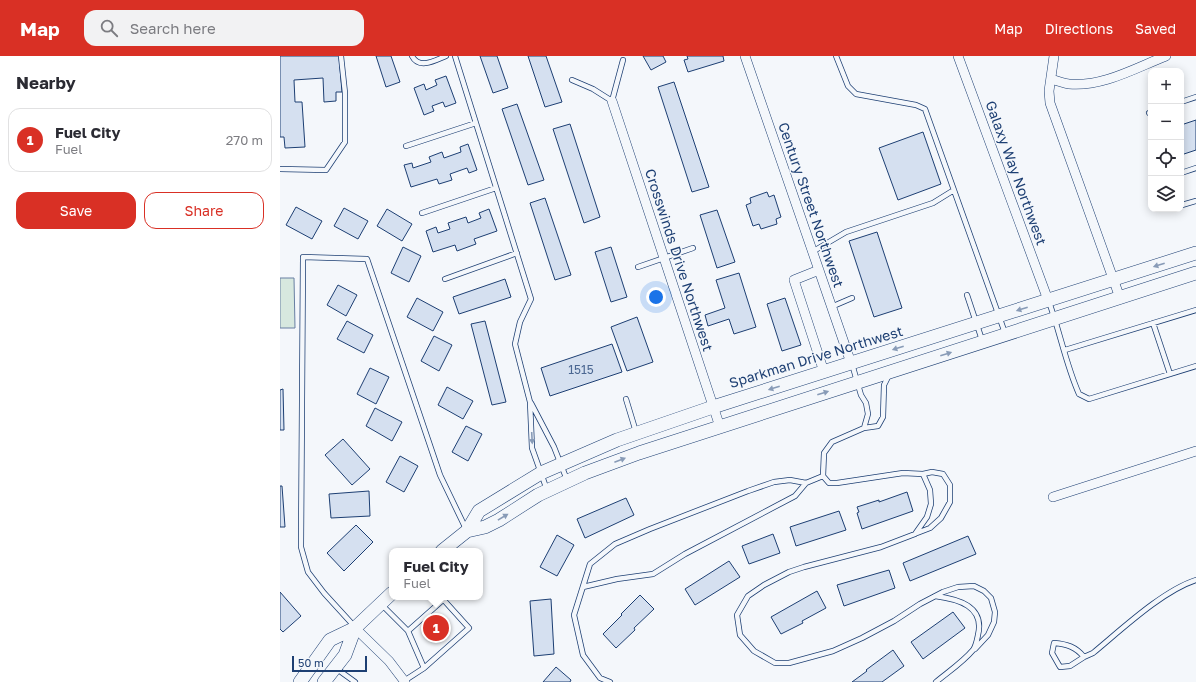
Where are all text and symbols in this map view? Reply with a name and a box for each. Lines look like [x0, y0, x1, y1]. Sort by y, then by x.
search box [84, 10, 364, 46]
text: Map [20, 17, 60, 40]
icon: search [98, 17, 120, 39]
text: Search here [130, 19, 216, 37]
text: Map [994, 20, 1023, 37]
text: Directions [1045, 20, 1113, 37]
text: Saved [1135, 20, 1176, 37]
map controls [1148, 68, 1184, 212]
button: + [1148, 68, 1184, 104]
text: Nearby [16, 72, 76, 93]
street label: Galaxy Way Northwest [982, 98, 1051, 247]
button: − [1148, 104, 1184, 140]
street label: Century Street Northwest [775, 120, 848, 290]
text: Fuel City [55, 123, 120, 141]
text: 1 [27, 132, 33, 148]
text: 270 m [226, 132, 263, 148]
button: locate [1148, 140, 1184, 176]
text: Fuel [55, 141, 82, 157]
street label: Crosswinds Drive Northwest [642, 167, 717, 353]
button: layers [1148, 176, 1184, 212]
button: Save [16, 192, 136, 229]
button: Share [144, 192, 264, 229]
one-way arrow [1153, 262, 1165, 268]
your location [646, 287, 666, 307]
one-way arrow [1015, 306, 1027, 312]
street label: Sparkman Drive Northwest [727, 322, 905, 391]
one-way arrow [892, 346, 904, 352]
one-way arrow [941, 350, 953, 356]
house number: 1515 [568, 362, 594, 377]
one-way arrow [768, 385, 780, 391]
one-way arrow [817, 390, 829, 396]
one-way arrow [529, 432, 535, 445]
one-way arrow [614, 457, 626, 463]
one-way arrow [497, 514, 509, 521]
popup [389, 548, 483, 600]
text: Fuel City [403, 557, 469, 575]
text: Fuel [403, 575, 431, 591]
pin: 1 [423, 613, 449, 643]
scale bar [292, 654, 367, 673]
text: 50 m [298, 656, 324, 669]

